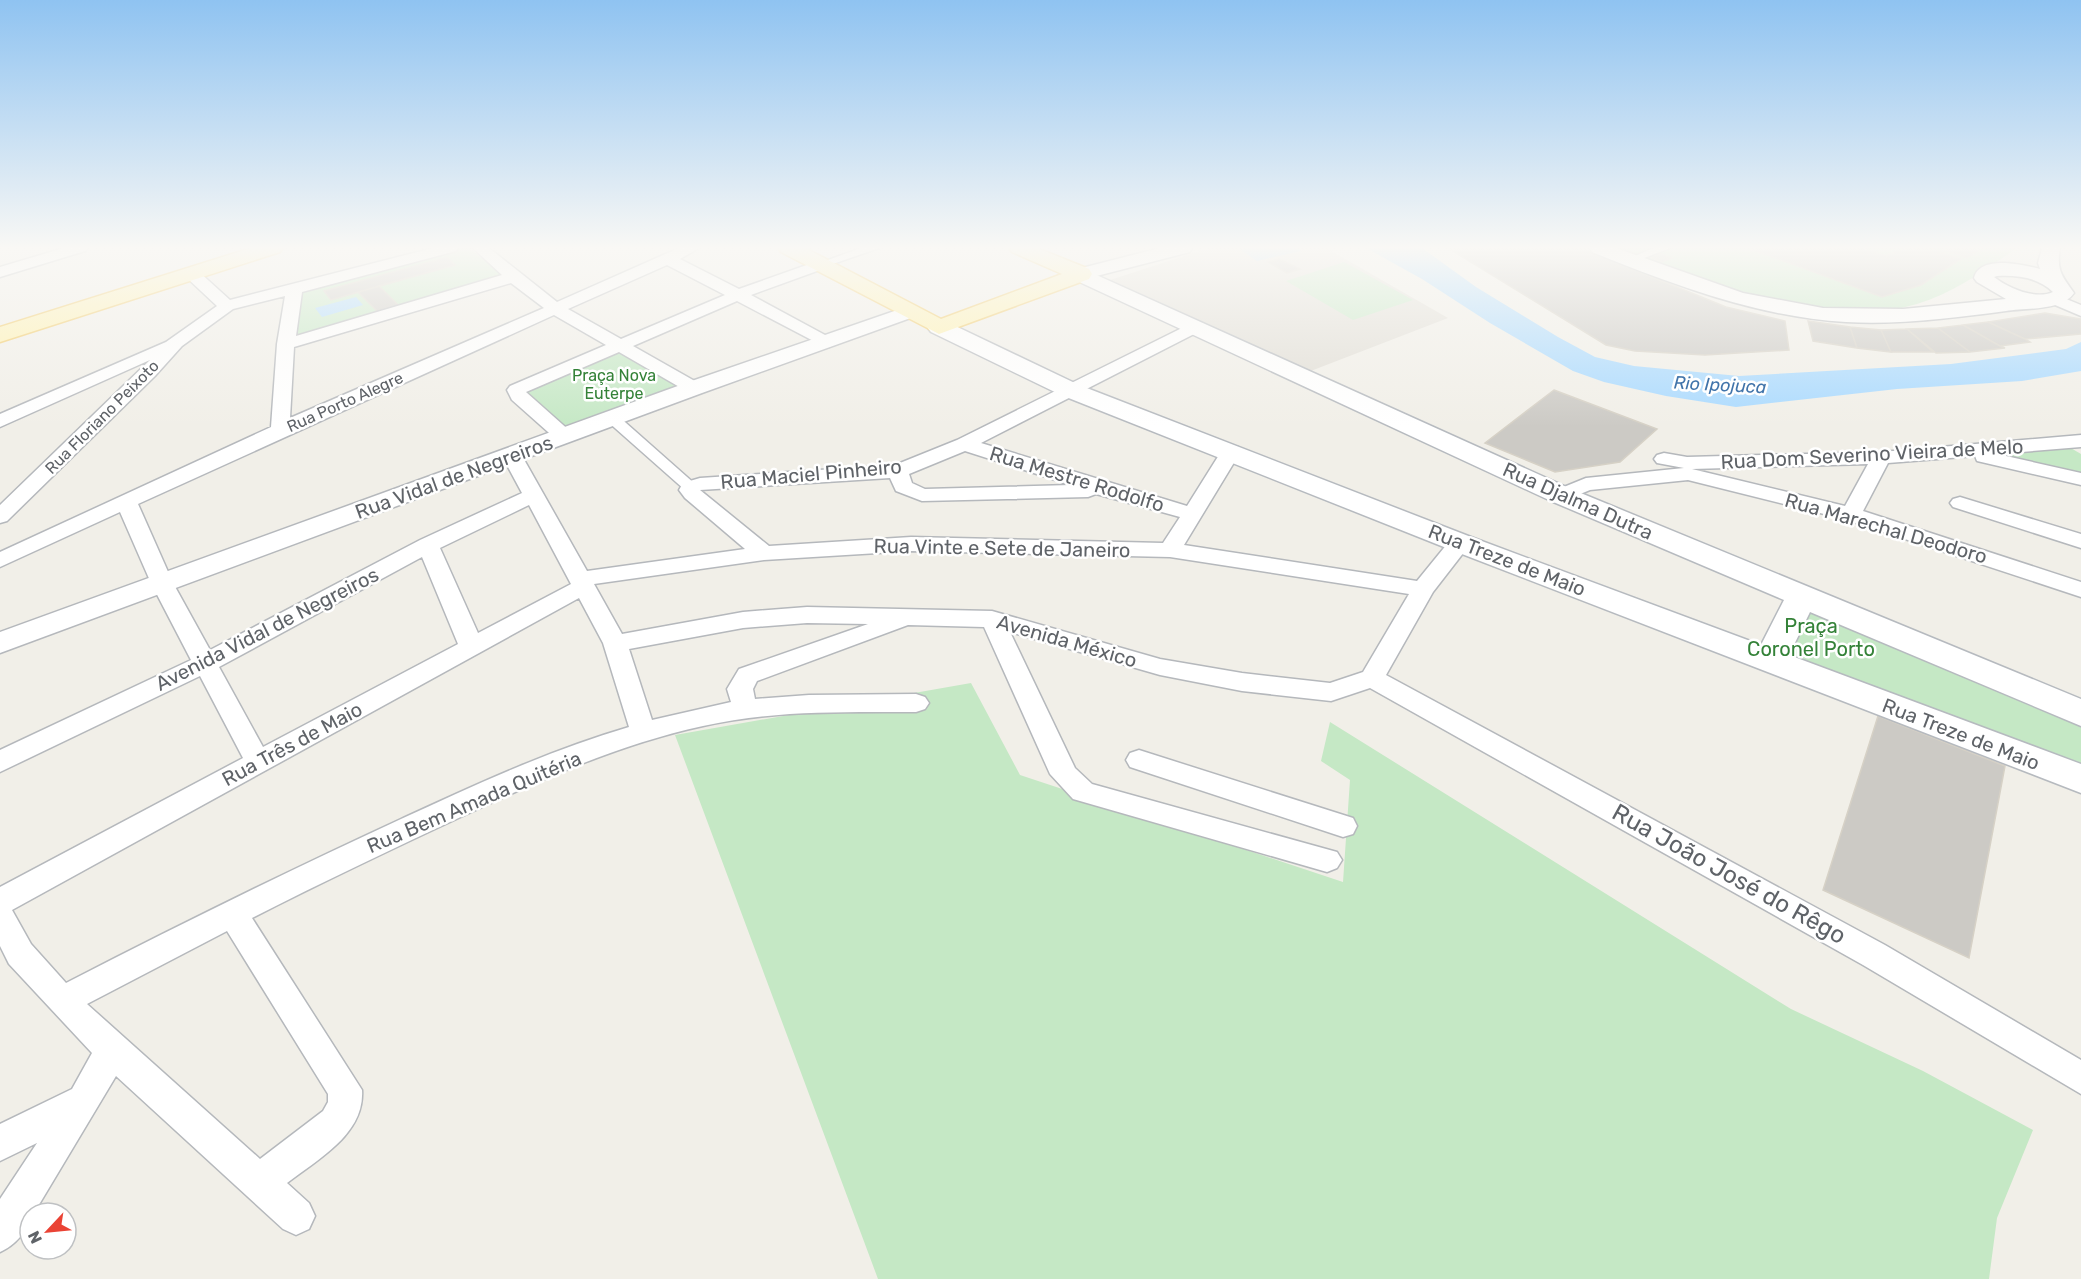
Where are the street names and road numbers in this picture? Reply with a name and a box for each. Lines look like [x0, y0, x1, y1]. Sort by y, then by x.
street label: Rua Floriano Peixoto [41, 356, 163, 478]
street label: Rua Porto Alegre [284, 368, 406, 436]
street label: Rua Vidal de Negreiros [352, 430, 556, 524]
street label: Rua Dom Severino Vieira de Melo [1720, 434, 2024, 474]
street label: Rua Mestre Rodolfo [987, 441, 1167, 517]
street label: Rua Maciel Pinheiro [719, 454, 903, 494]
street label: Rua Djalma Dutra [1499, 457, 1657, 545]
street label: Rua Marechal Deodoro [1782, 488, 1990, 568]
street label: Rua Treze de Maio [1425, 519, 1589, 601]
street label: Rua Vinte e Sete de Janeiro [874, 534, 1130, 562]
street label: Avenida Vidal de Negreiros [151, 562, 383, 696]
street label: Avenida México [994, 610, 1140, 672]
street label: Rua Treze de Maio [1879, 693, 2043, 775]
street label: Rua Três de Maio [218, 697, 366, 791]
street label: Rua Bem Amada Quitéria [363, 746, 585, 858]
street label: Rua João José do Rêgo [1607, 798, 1851, 950]

